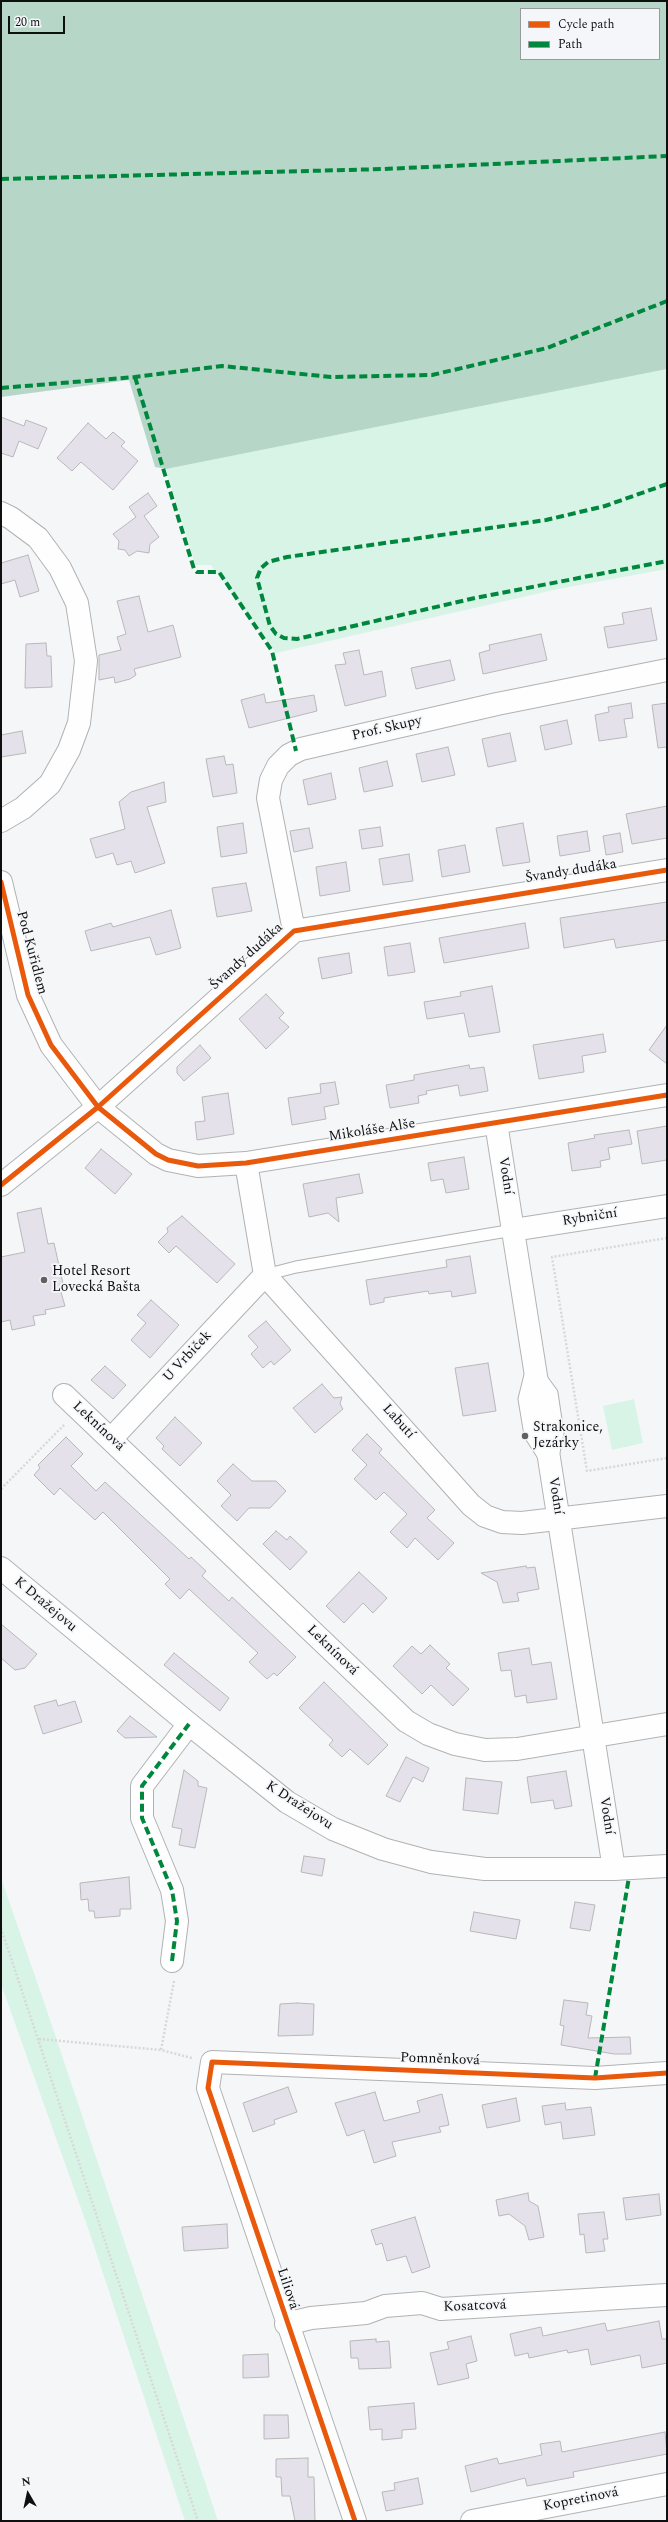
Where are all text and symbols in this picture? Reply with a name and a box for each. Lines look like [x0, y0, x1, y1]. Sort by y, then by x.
scale bar [10, 8, 67, 34]
legend [520, 8, 660, 60]
text: 20 m [15, 13, 40, 32]
text: Cycle path [558, 15, 615, 34]
text: Path [558, 35, 583, 54]
street label: Prof. Skupy [351, 713, 423, 745]
street label: Švandy dudáka [524, 856, 618, 888]
street label: Pod Kuřidlem [12, 909, 50, 997]
street label: Švandy dudáka [207, 920, 287, 994]
street label: Mikoláše Alše [327, 1116, 417, 1146]
street label: Vodní [494, 1156, 516, 1196]
street label: Rybniční [561, 1205, 619, 1231]
place label: Hotel Resort Lovecká Bašta [52, 1264, 140, 1296]
marker: Hotel Resort Lovecká Bašta [39, 1275, 49, 1285]
street label: U Vrbiček [160, 1328, 216, 1386]
street label: Leknínová [68, 1399, 128, 1455]
street label: Labutí [378, 1401, 418, 1443]
place label: Strakonice, Jezárky [533, 1420, 603, 1452]
marker: Strakonice, Jezárky [520, 1431, 530, 1441]
street label: Vodní [544, 1476, 566, 1516]
street label: K Dražejovu [10, 1574, 80, 1636]
street label: Leknínová [303, 1622, 361, 1680]
street label: K Dražejovu [262, 1778, 336, 1834]
street label: Vodní [595, 1796, 617, 1836]
street label: Pomněnková [400, 2050, 480, 2070]
street label: Liliová [272, 2266, 302, 2312]
street label: Kosatcová [443, 2298, 507, 2316]
text: N [20, 2473, 32, 2491]
north arrow [8, 2474, 48, 2514]
street label: Kopretinová [542, 2484, 620, 2516]

